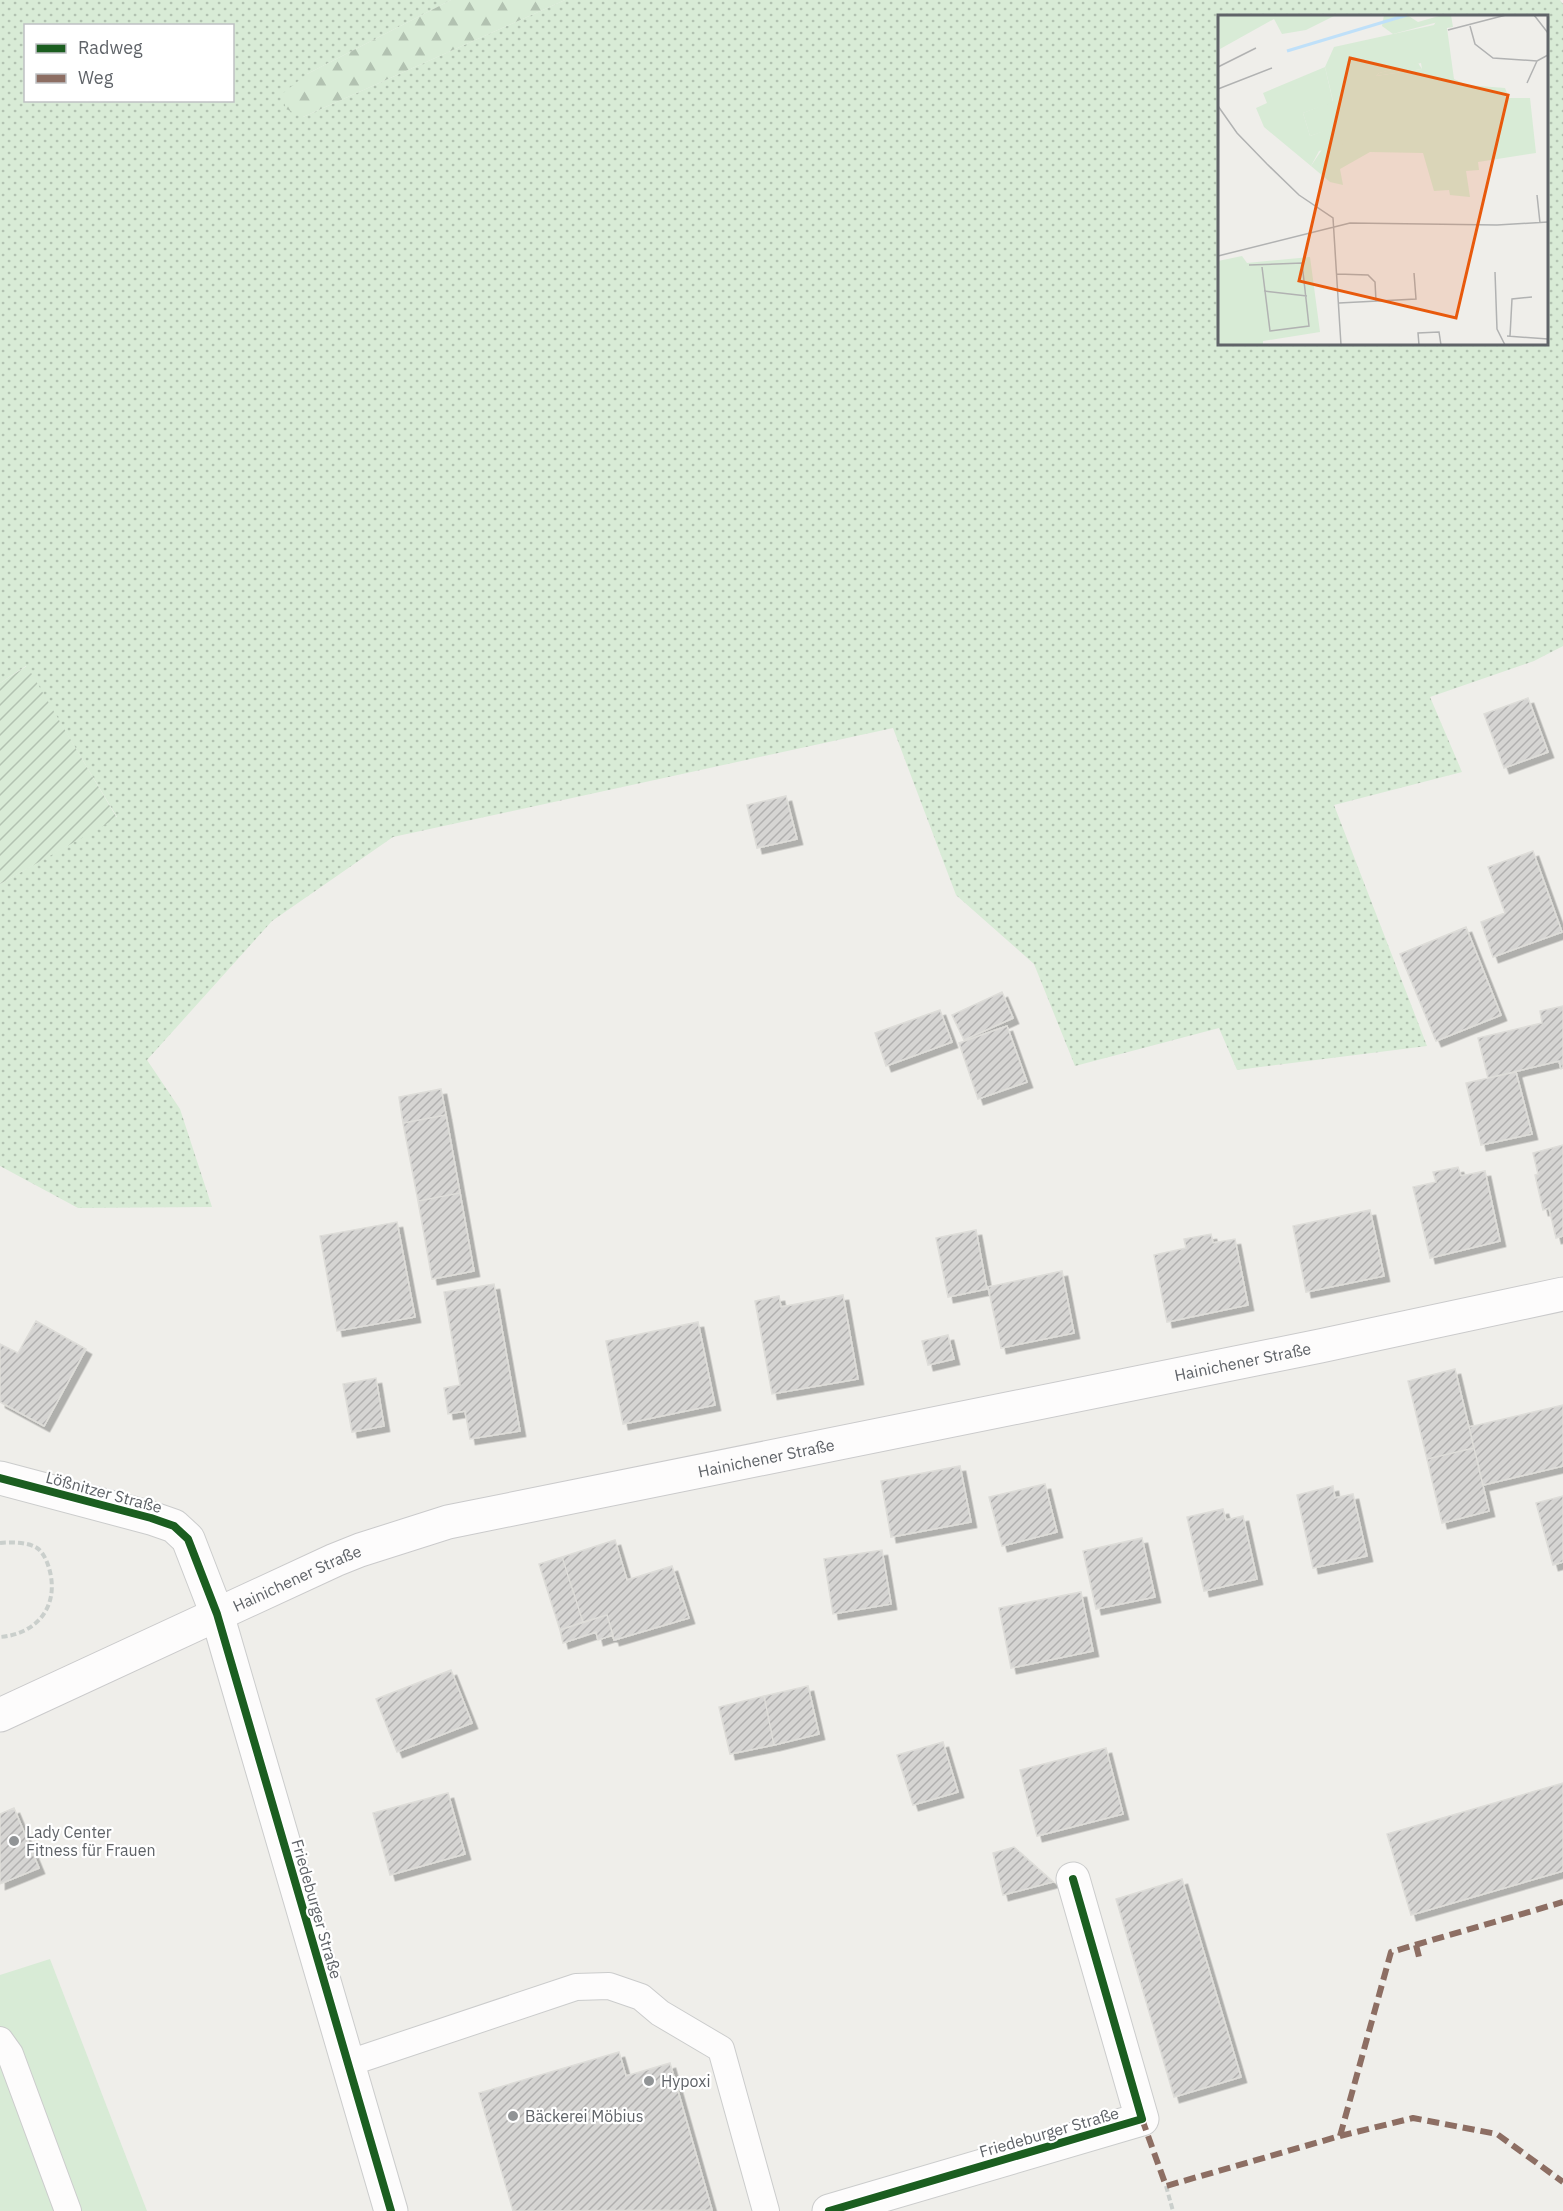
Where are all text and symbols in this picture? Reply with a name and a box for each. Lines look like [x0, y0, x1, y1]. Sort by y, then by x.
inset map [1218, 15, 1548, 345]
legend [24, 24, 234, 102]
text: Radweg [78, 36, 143, 59]
text: Weg [78, 66, 114, 89]
street label: Hainichener Straße [1173, 1338, 1313, 1385]
street label: Hainichener Straße [696, 1434, 836, 1481]
street label: Lößnitzer Straße [44, 1467, 165, 1517]
street label: Hainichener Straße [230, 1541, 364, 1616]
place label: Lady Center Fitness für Frauen [26, 1822, 156, 1860]
marker: Lady Center Fitness für Frauen [7, 1834, 21, 1848]
street label: Friedeburger Straße [288, 1837, 347, 1981]
place label: Hypoxi [661, 2071, 710, 2091]
marker: Hypoxi [642, 2074, 656, 2088]
street label: Friedeburger Straße [977, 2102, 1121, 2161]
place label: Bäckerei Möbius [525, 2106, 643, 2126]
marker: Bäckerei Möbius [506, 2109, 520, 2123]

